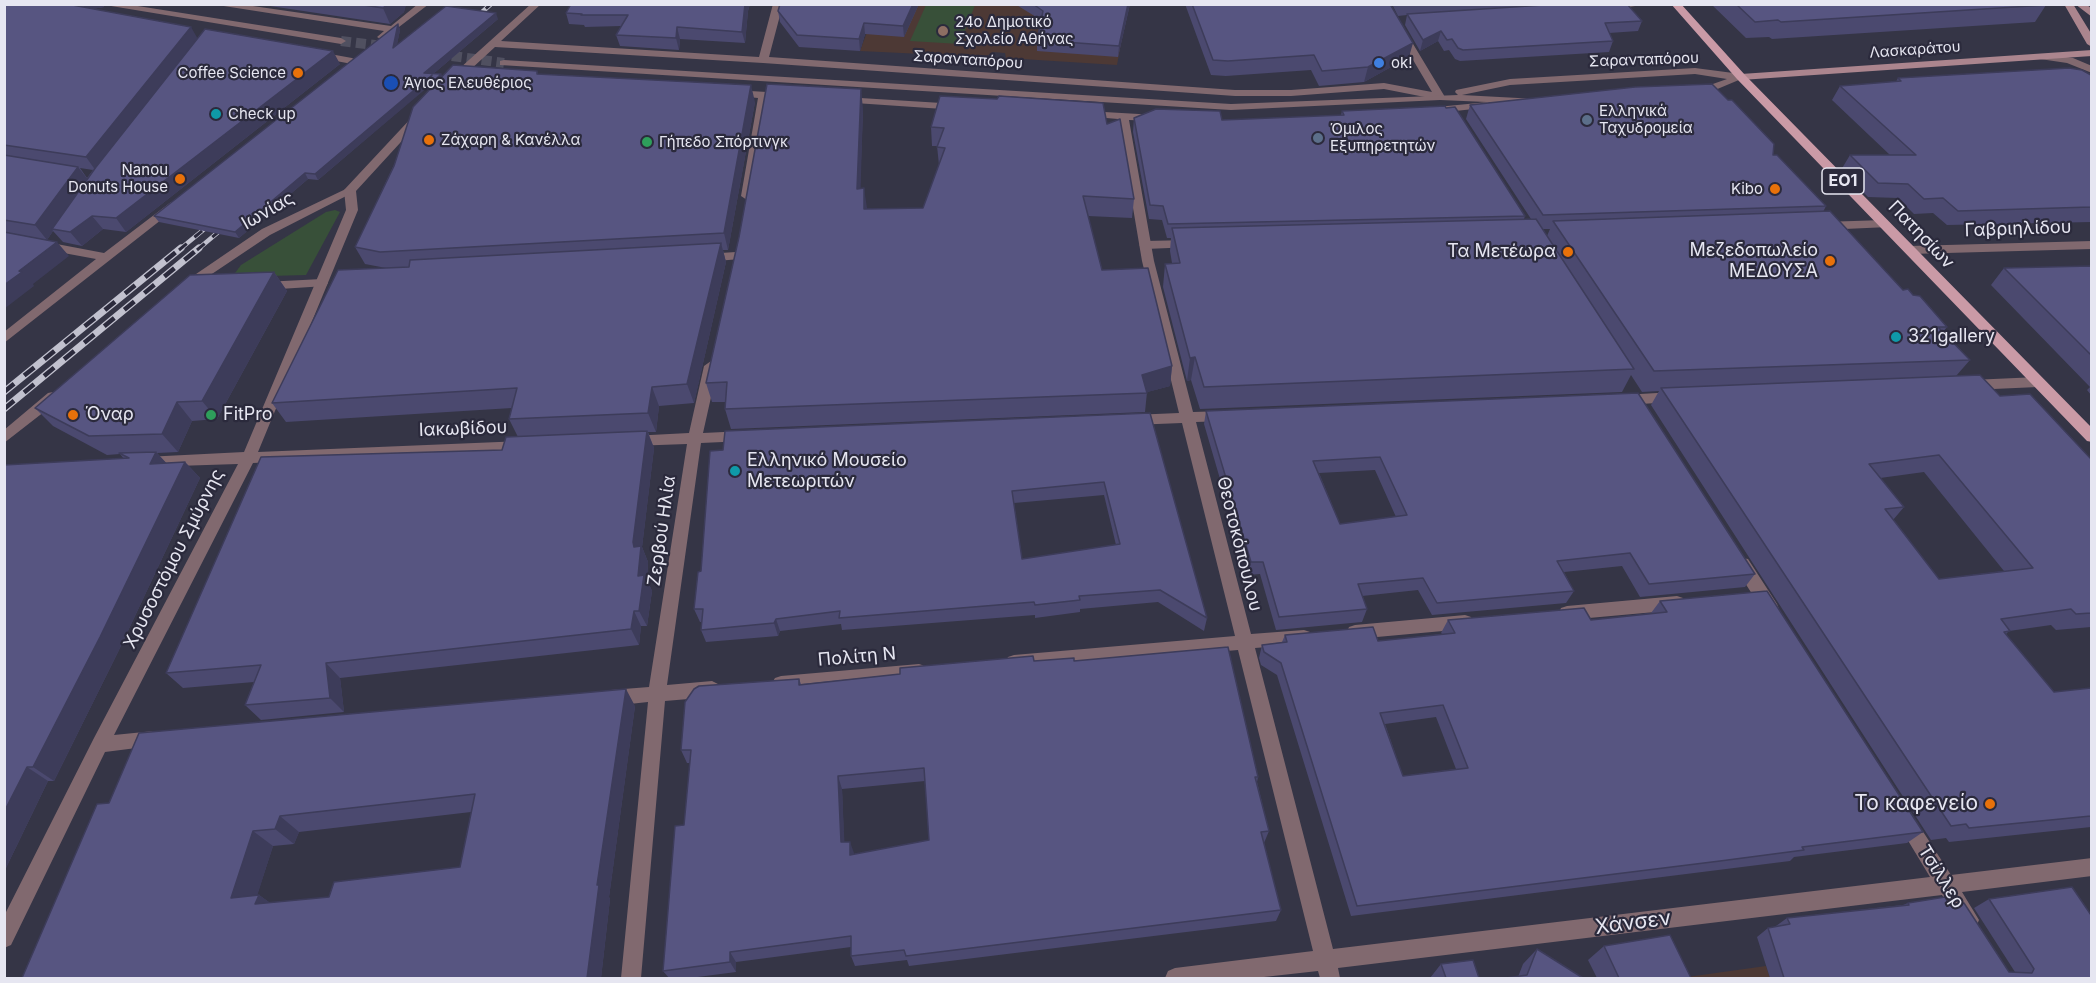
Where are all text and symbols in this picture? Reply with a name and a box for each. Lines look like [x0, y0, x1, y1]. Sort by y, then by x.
place label: 24ο Δημοτικό Σχολείο Αθήνας [955, 13, 1073, 48]
marker: 24ο Δημοτικό Σχολείο Αθήνας [936, 24, 950, 38]
street label: Λασκαράτου [1869, 38, 1961, 62]
street label: Σαρανταπόρου [912, 47, 1024, 73]
street label: Σαρανταπόρου [1589, 49, 1699, 71]
place label: ok! [1391, 54, 1413, 72]
marker: ok! [1372, 56, 1386, 70]
place label: Coffee Science [178, 64, 286, 82]
marker: Coffee Science [291, 66, 305, 80]
marker: Άγιος Ελευθέριος [382, 74, 400, 92]
place label: Άγιος Ελευθέριος [404, 74, 532, 92]
place label: Ελληνικά Ταχυδρομεία [1599, 102, 1693, 137]
place label: Check up [228, 105, 296, 123]
marker: Check up [209, 107, 223, 121]
marker: Ελληνικά Ταχυδρομεία [1580, 113, 1594, 127]
place label: Όμιλος Εξυπηρετητών [1330, 120, 1435, 155]
place label: Ζάχαρη & Κανέλλα [441, 131, 581, 149]
marker: Όμιλος Εξυπηρετητών [1311, 131, 1325, 145]
marker: Ζάχαρη & Κανέλλα [422, 133, 436, 147]
place label: Γήπεδο Σπόρτινγκ [659, 133, 788, 151]
marker: Γήπεδο Σπόρτινγκ [640, 135, 654, 149]
place label: Nanou Donuts House [68, 161, 168, 196]
road number: ΕΟ1 [1822, 168, 1864, 194]
marker: Nanou Donuts House [173, 172, 187, 186]
place label: Kibo [1731, 180, 1763, 198]
marker: Kibo [1768, 182, 1782, 196]
street label: Ιωνίας [238, 187, 298, 235]
street label: Πατησίων [1883, 197, 1959, 273]
street label: Γαβριηλίδου [1964, 216, 2072, 242]
place label: Μεζεδοπωλείο ΜΕΔΟΥΣΑ [1690, 240, 1818, 282]
place label: Τα Μετέωρα [1447, 241, 1556, 263]
marker: Τα Μετέωρα [1561, 245, 1575, 259]
marker: Μεζεδοπωλείο ΜΕΔΟΥΣΑ [1823, 254, 1837, 268]
place label: 321gallery [1908, 326, 1995, 348]
marker: 321gallery [1889, 330, 1903, 344]
place label: Όναρ [85, 404, 134, 426]
place label: FitPro [223, 404, 273, 426]
marker: Όναρ [66, 408, 80, 422]
marker: FitPro [204, 408, 218, 422]
street label: Ιακωβίδου [418, 417, 508, 441]
place label: Ελληνικό Μουσείο Μετεωριτών [747, 450, 907, 492]
marker: Ελληνικό Μουσείο Μετεωριτών [728, 464, 742, 478]
street label: Χρυσοστόμου Σμύρνης [119, 466, 229, 652]
street label: Θεοτοκόπουλου [1212, 474, 1266, 614]
street label: Ζερβού Ηλία [644, 475, 680, 587]
street label: Πολίτη Ν [817, 643, 897, 671]
place label: Το καφενείο [1854, 791, 1978, 817]
marker: Το καφενείο [1983, 797, 1997, 811]
street label: Τσίλλερ [1913, 842, 1969, 912]
street label: Χάνσεν [1594, 906, 1672, 940]

